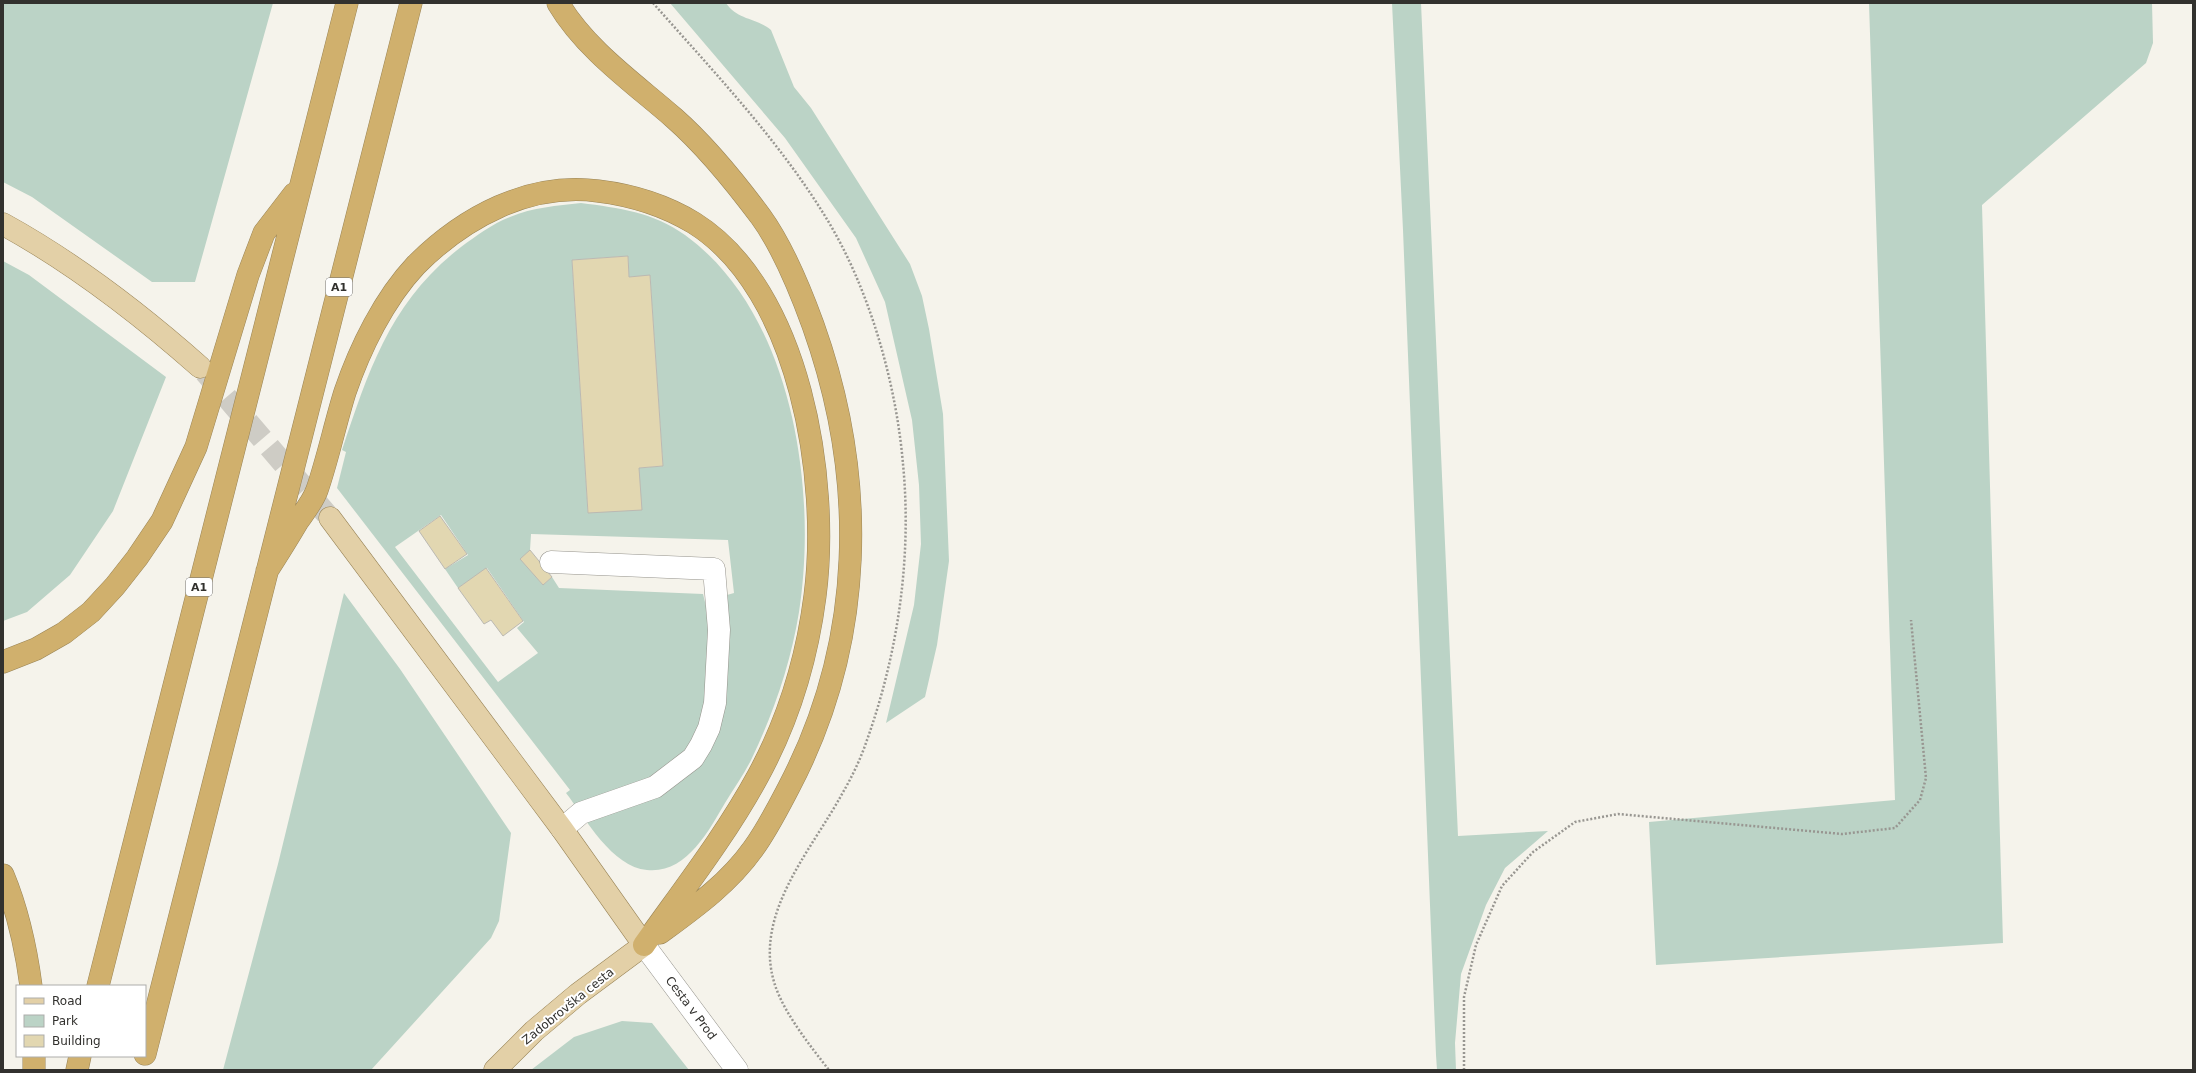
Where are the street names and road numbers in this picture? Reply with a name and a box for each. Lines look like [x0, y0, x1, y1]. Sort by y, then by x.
road number: A1 [326, 278, 352, 296]
road number: A1 [186, 578, 212, 596]
street label: Zadobrovška cesta [519, 965, 617, 1047]
street label: Cesta v Prod [663, 974, 719, 1042]

